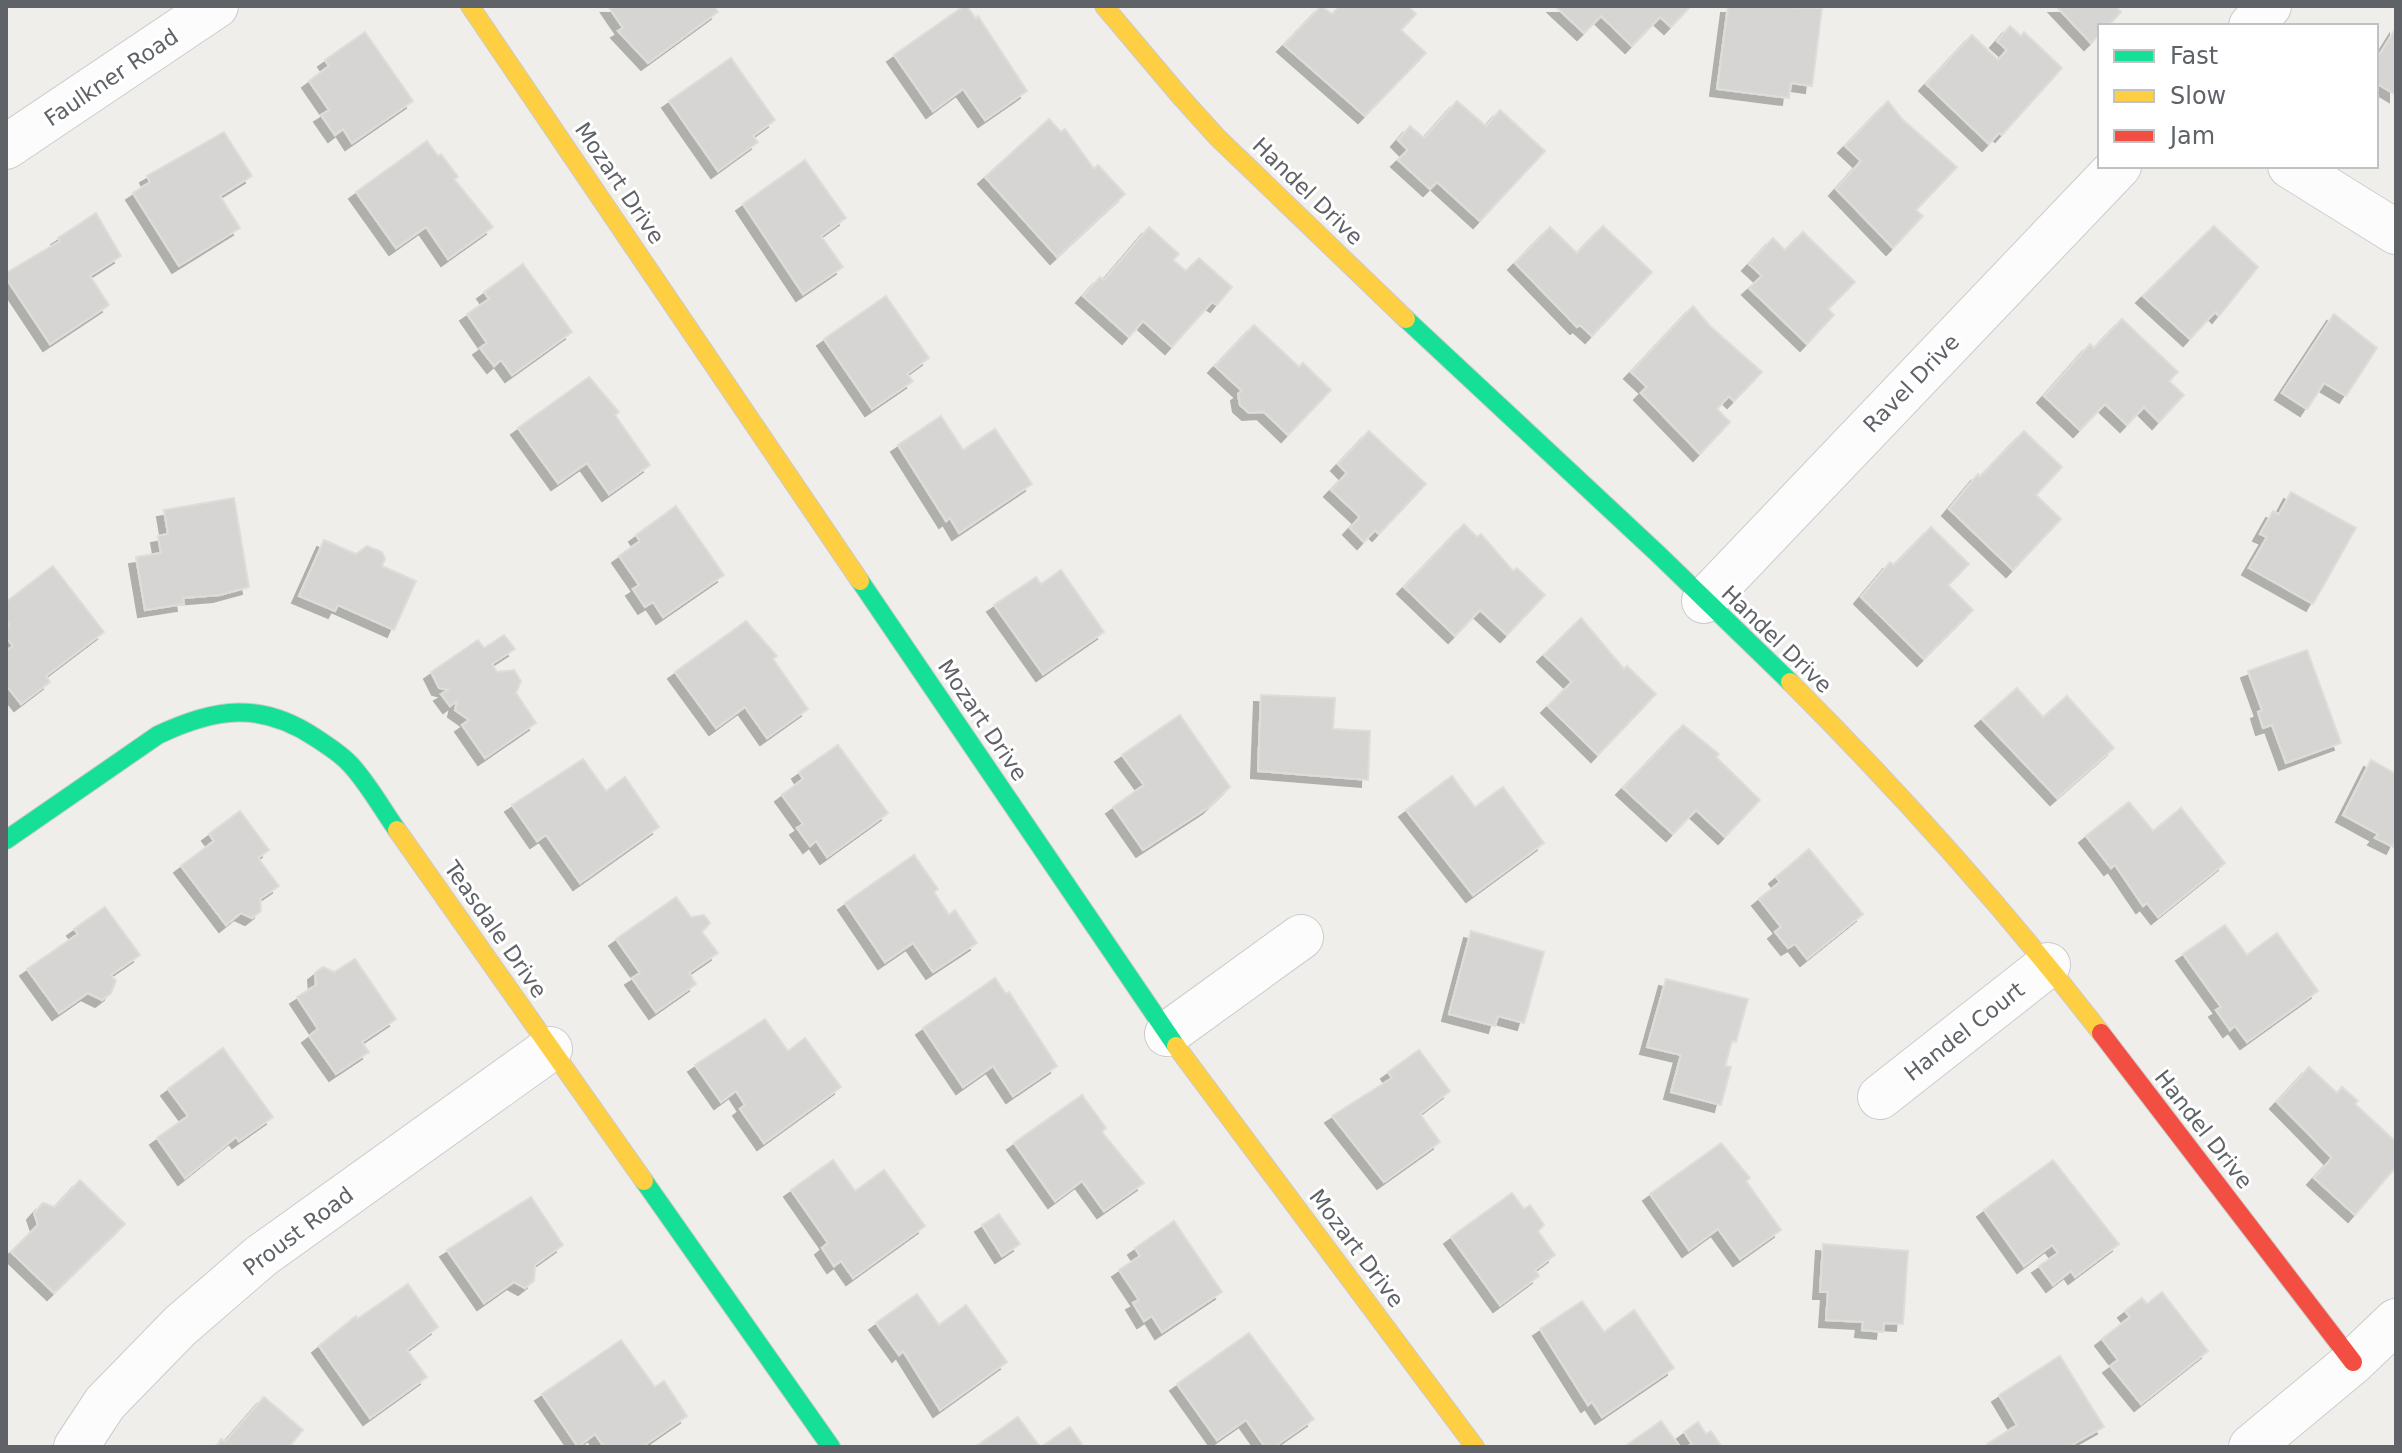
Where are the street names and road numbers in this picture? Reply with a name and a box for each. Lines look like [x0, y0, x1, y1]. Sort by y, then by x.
street label: Faulkner Road [40, 24, 183, 131]
street label: Mozart Drive [570, 118, 669, 249]
street label: Handel Drive [1247, 133, 1368, 250]
street label: Ravel Drive [1858, 329, 1964, 438]
street label: Handel Drive [1716, 581, 1837, 698]
street label: Mozart Drive [933, 655, 1032, 786]
street label: Teasdale Drive [439, 855, 552, 1002]
street label: Handel Court [1899, 977, 2029, 1086]
street label: Handel Drive [2150, 1065, 2258, 1193]
street label: Proust Road [238, 1182, 358, 1281]
street label: Mozart Drive [1304, 1185, 1409, 1312]

